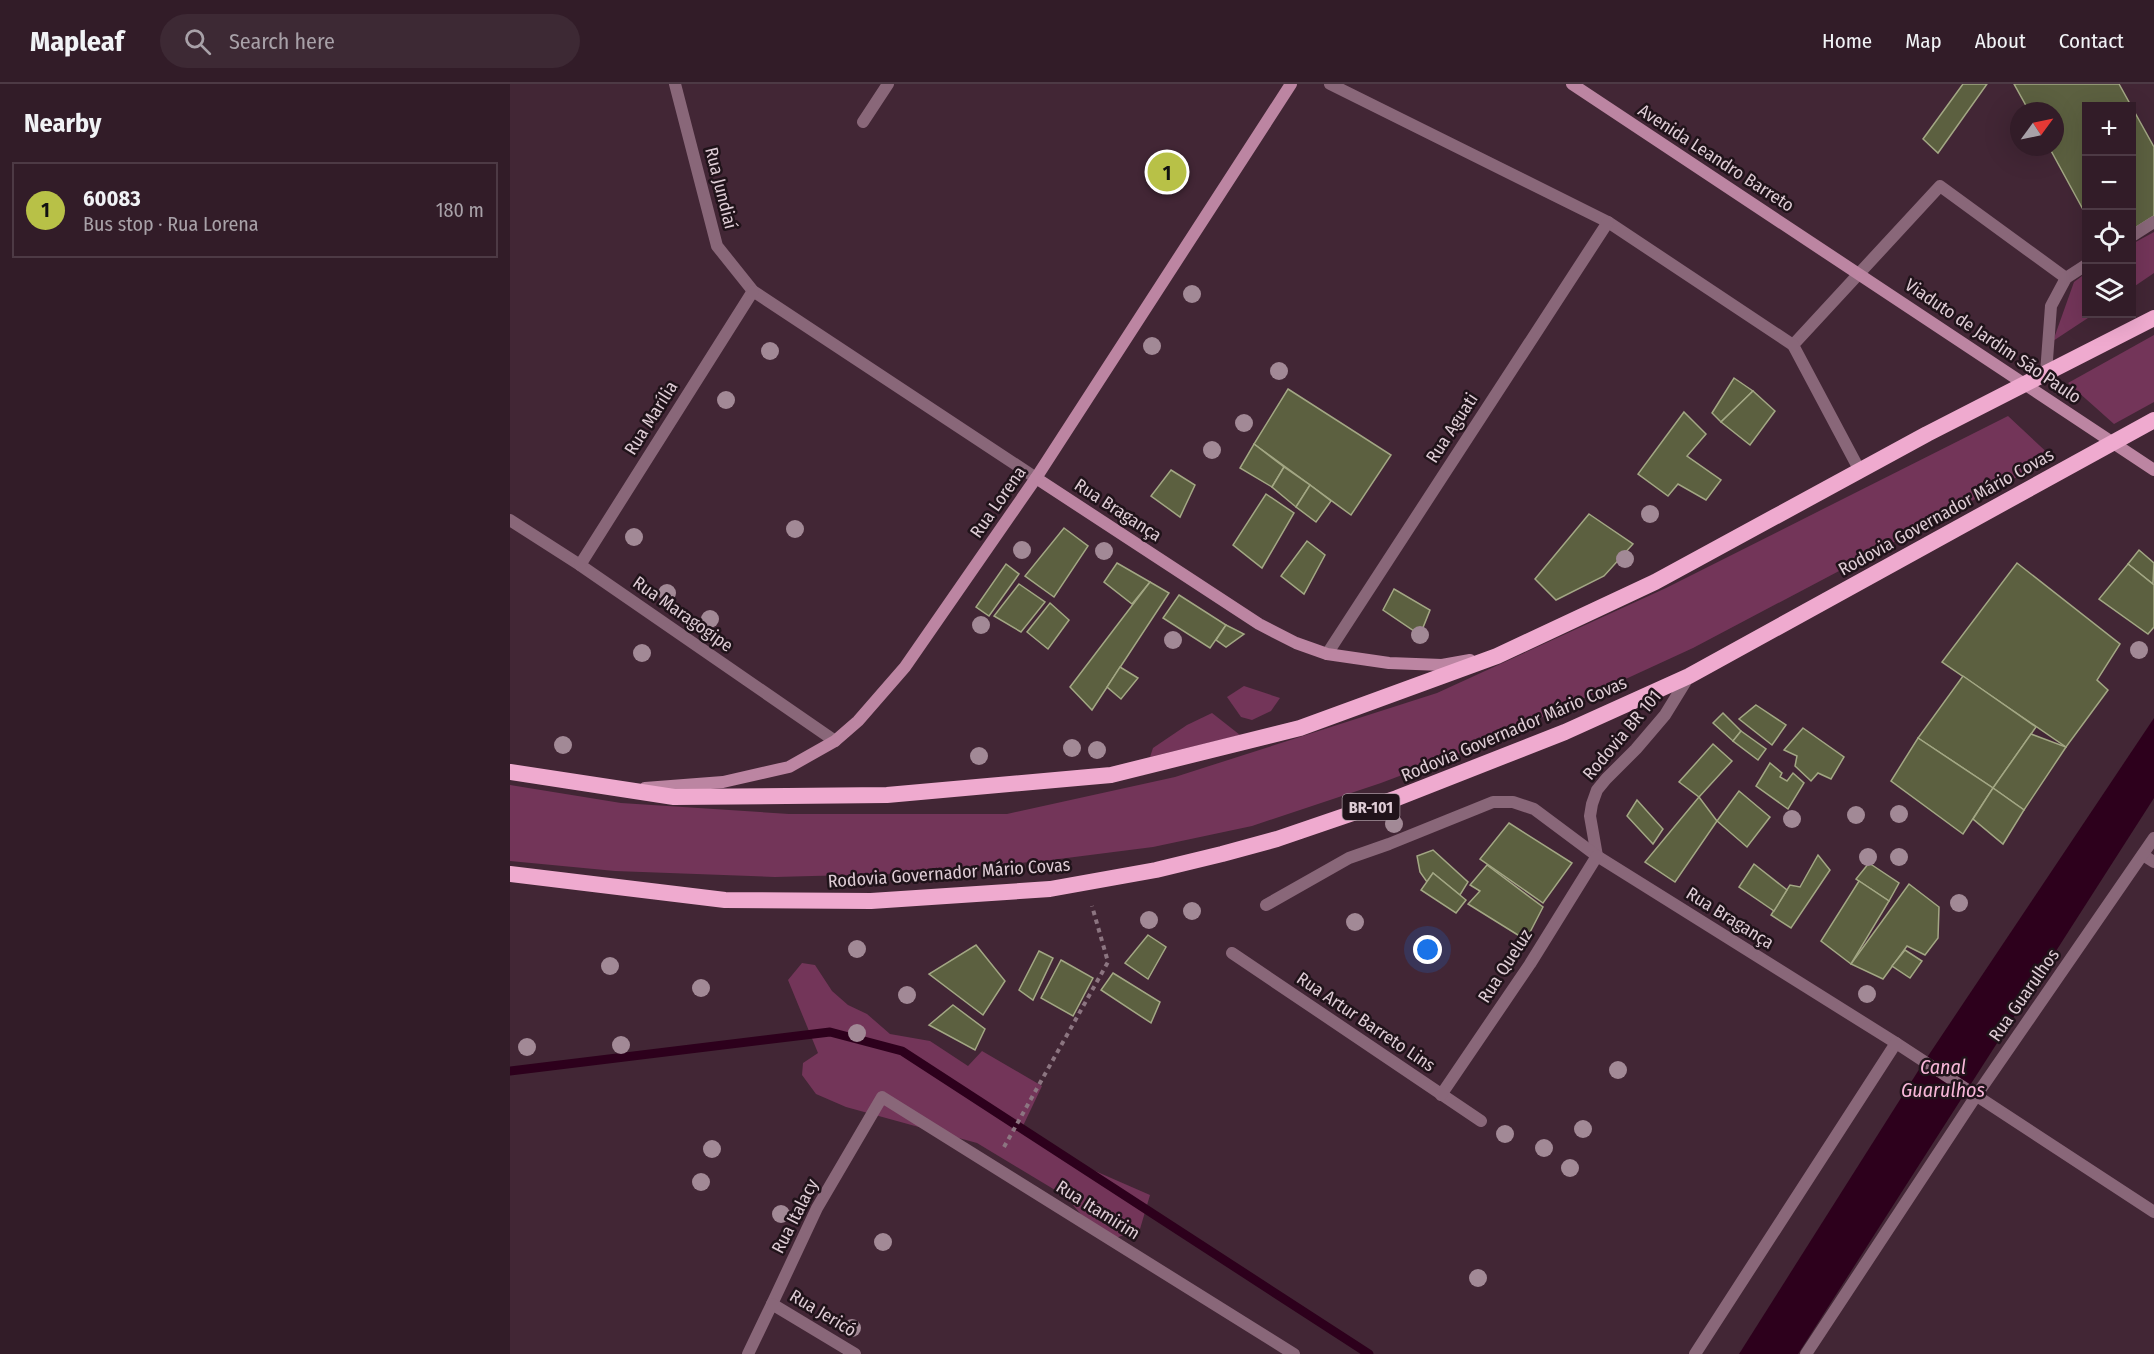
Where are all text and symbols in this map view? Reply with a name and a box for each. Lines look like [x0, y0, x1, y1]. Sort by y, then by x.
search box [160, 14, 580, 68]
text: Mapleaf [30, 25, 124, 58]
icon: search [181, 25, 214, 58]
text: Search here [229, 28, 335, 55]
text: Home [1822, 28, 1872, 54]
text: Map [1905, 28, 1942, 54]
text: About [1975, 28, 2026, 54]
text: Contact [2059, 28, 2124, 54]
street label: Avenida Leandro Barreto [1634, 99, 1798, 217]
north arrow [2010, 102, 2064, 156]
map controls [2082, 102, 2136, 318]
button: + [2082, 102, 2136, 156]
text: Nearby [24, 108, 101, 139]
street label: Rua Jundiaí [700, 145, 742, 232]
pin: 1 [1148, 150, 1186, 194]
button: − [2082, 156, 2136, 210]
text: 60083 [83, 185, 141, 212]
text: 1 [41, 198, 50, 222]
text: 180 m [436, 198, 484, 222]
button: locate [2082, 210, 2136, 264]
text: Bus stop · Rua Lorena [83, 212, 259, 236]
button: layers [2082, 264, 2136, 318]
street label: Viaduto de Jardim São Paulo [1901, 274, 2085, 408]
street label: Rua Marília [620, 377, 682, 459]
street label: Rua Aguati [1421, 389, 1483, 467]
street label: Rodovia Governador Mário Covas [1834, 443, 2058, 580]
street label: Rua Lorena [965, 462, 1031, 542]
street label: Rua Bragança [1070, 474, 1166, 546]
street label: Rua Maragogipe [629, 571, 737, 657]
street label: Rodovia Governador Mário Covas [1398, 671, 1630, 787]
street label: Rodovia BR 101 [1578, 686, 1666, 784]
road number: BR-101 [1342, 794, 1400, 820]
street label: Rodovia Governador Mário Covas [827, 854, 1071, 892]
street label: Rua Bragança [1682, 882, 1778, 954]
street label: Rua Queluz [1473, 925, 1537, 1007]
your location [1413, 935, 1442, 964]
street label: Rua Guarulhos [1984, 944, 2064, 1046]
street label: Rua Artur Barreto Lins [1293, 967, 1440, 1077]
water label: Canal Guarulhos [1901, 1055, 1986, 1102]
street label: Rua Italacy [767, 1175, 823, 1257]
street label: Rua Itamirim [1052, 1176, 1144, 1244]
street label: Rua Jericó [786, 1285, 860, 1341]

